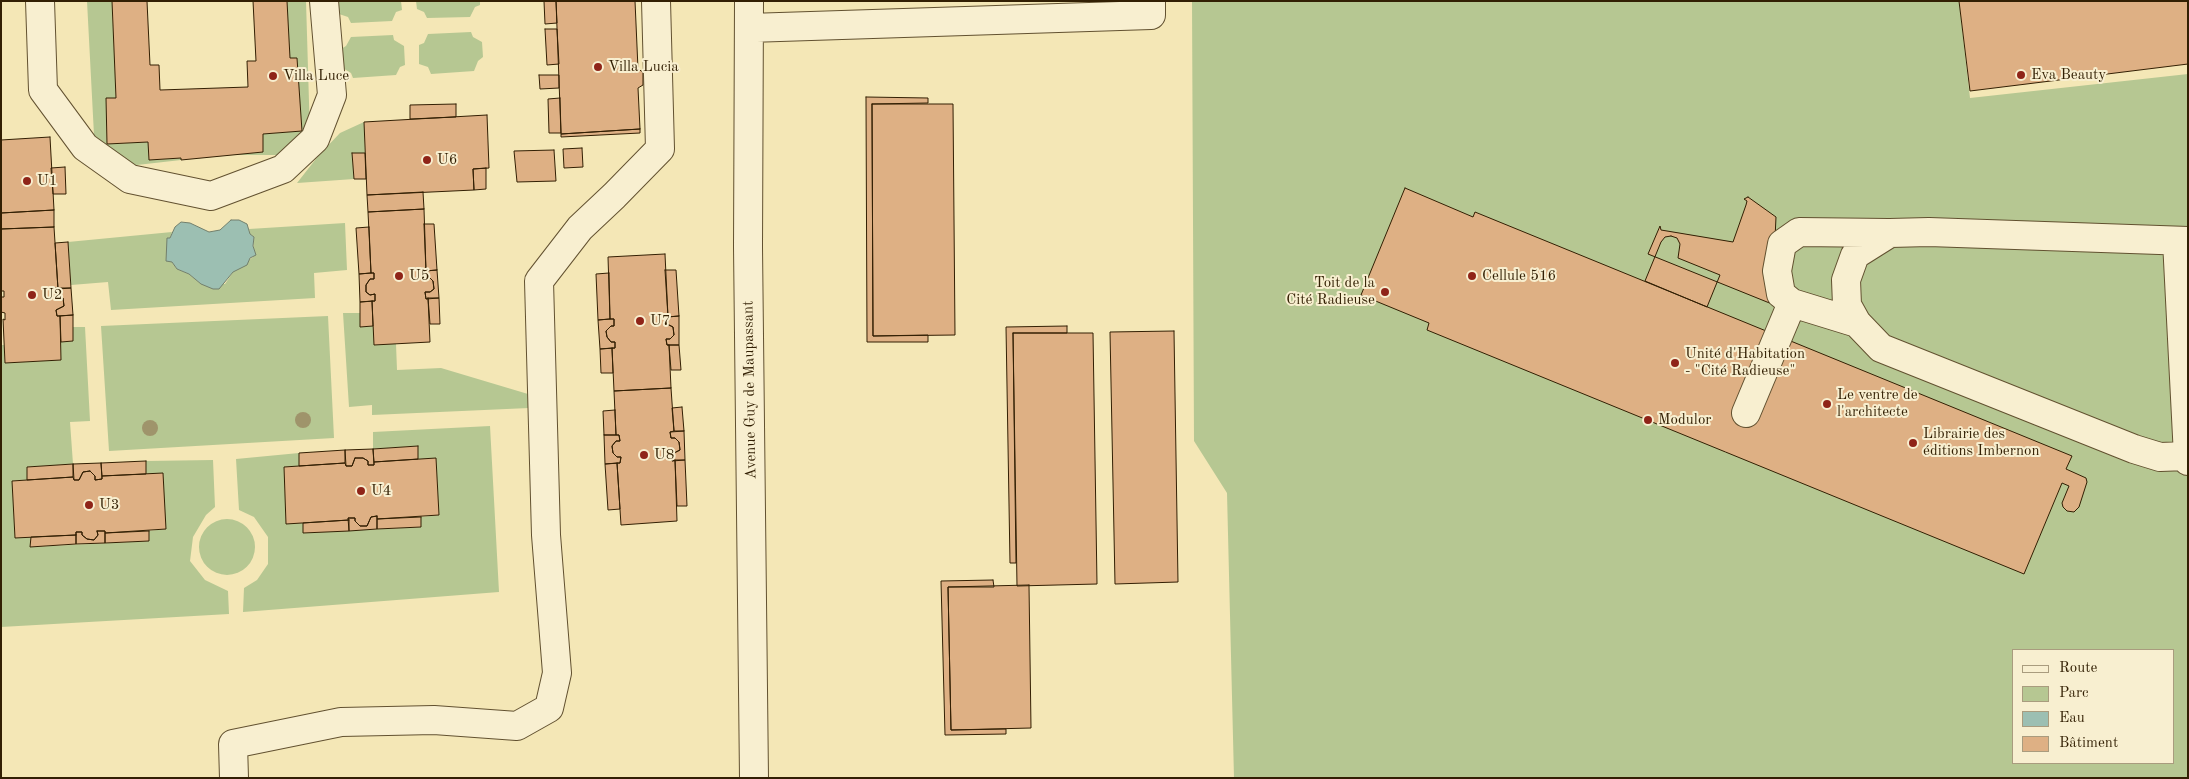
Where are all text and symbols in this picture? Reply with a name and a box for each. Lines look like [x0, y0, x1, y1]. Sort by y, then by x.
place label: Villa Lucia [608, 58, 679, 76]
marker: Villa Lucia [592, 61, 604, 73]
place label: Eva Beauty [2031, 66, 2106, 84]
place label: Villa Luce [283, 67, 349, 85]
marker: Eva Beauty [2015, 69, 2027, 81]
marker: Villa Luce [267, 70, 279, 82]
place label: U6 [437, 151, 457, 169]
marker: U6 [421, 154, 433, 166]
place label: U1 [37, 172, 57, 190]
marker: U1 [21, 175, 33, 187]
place label: U5 [409, 267, 429, 285]
place label: Cellule 516 [1482, 267, 1556, 285]
marker: U5 [393, 270, 405, 282]
marker: Cellule 516 [1466, 270, 1478, 282]
place label: Toit de la Cité Radieuse [1286, 274, 1375, 309]
place label: U2 [42, 286, 62, 304]
marker: Toit de la Cité Radieuse [1379, 286, 1391, 298]
marker: U2 [26, 289, 38, 301]
street label: Avenue Guy de Maupassant [739, 301, 761, 479]
place label: U7 [650, 312, 670, 330]
marker: U7 [634, 315, 646, 327]
place label: Unité d'Habitation - "Cité Radieuse" [1685, 345, 1805, 380]
marker: Unité d'Habitation - "Cité Radieuse" [1669, 357, 1681, 369]
place label: Le ventre de l'architecte [1837, 386, 1918, 421]
marker: Le ventre de l'architecte [1821, 398, 1833, 410]
place label: Modulor [1658, 411, 1711, 429]
marker: Modulor [1642, 414, 1654, 426]
place label: Librairie des éditions Imbernon [1923, 425, 2040, 460]
marker: Librairie des éditions Imbernon [1907, 437, 1919, 449]
place label: U8 [654, 446, 674, 464]
marker: U8 [638, 449, 650, 461]
place label: U4 [371, 482, 391, 500]
marker: U4 [355, 485, 367, 497]
place label: U3 [99, 496, 119, 514]
marker: U3 [83, 499, 95, 511]
legend [2012, 649, 2174, 764]
text: Route [2059, 661, 2097, 676]
text: Parc [2059, 686, 2089, 701]
text: Eau [2059, 711, 2085, 726]
text: Bâtiment [2059, 736, 2118, 751]

